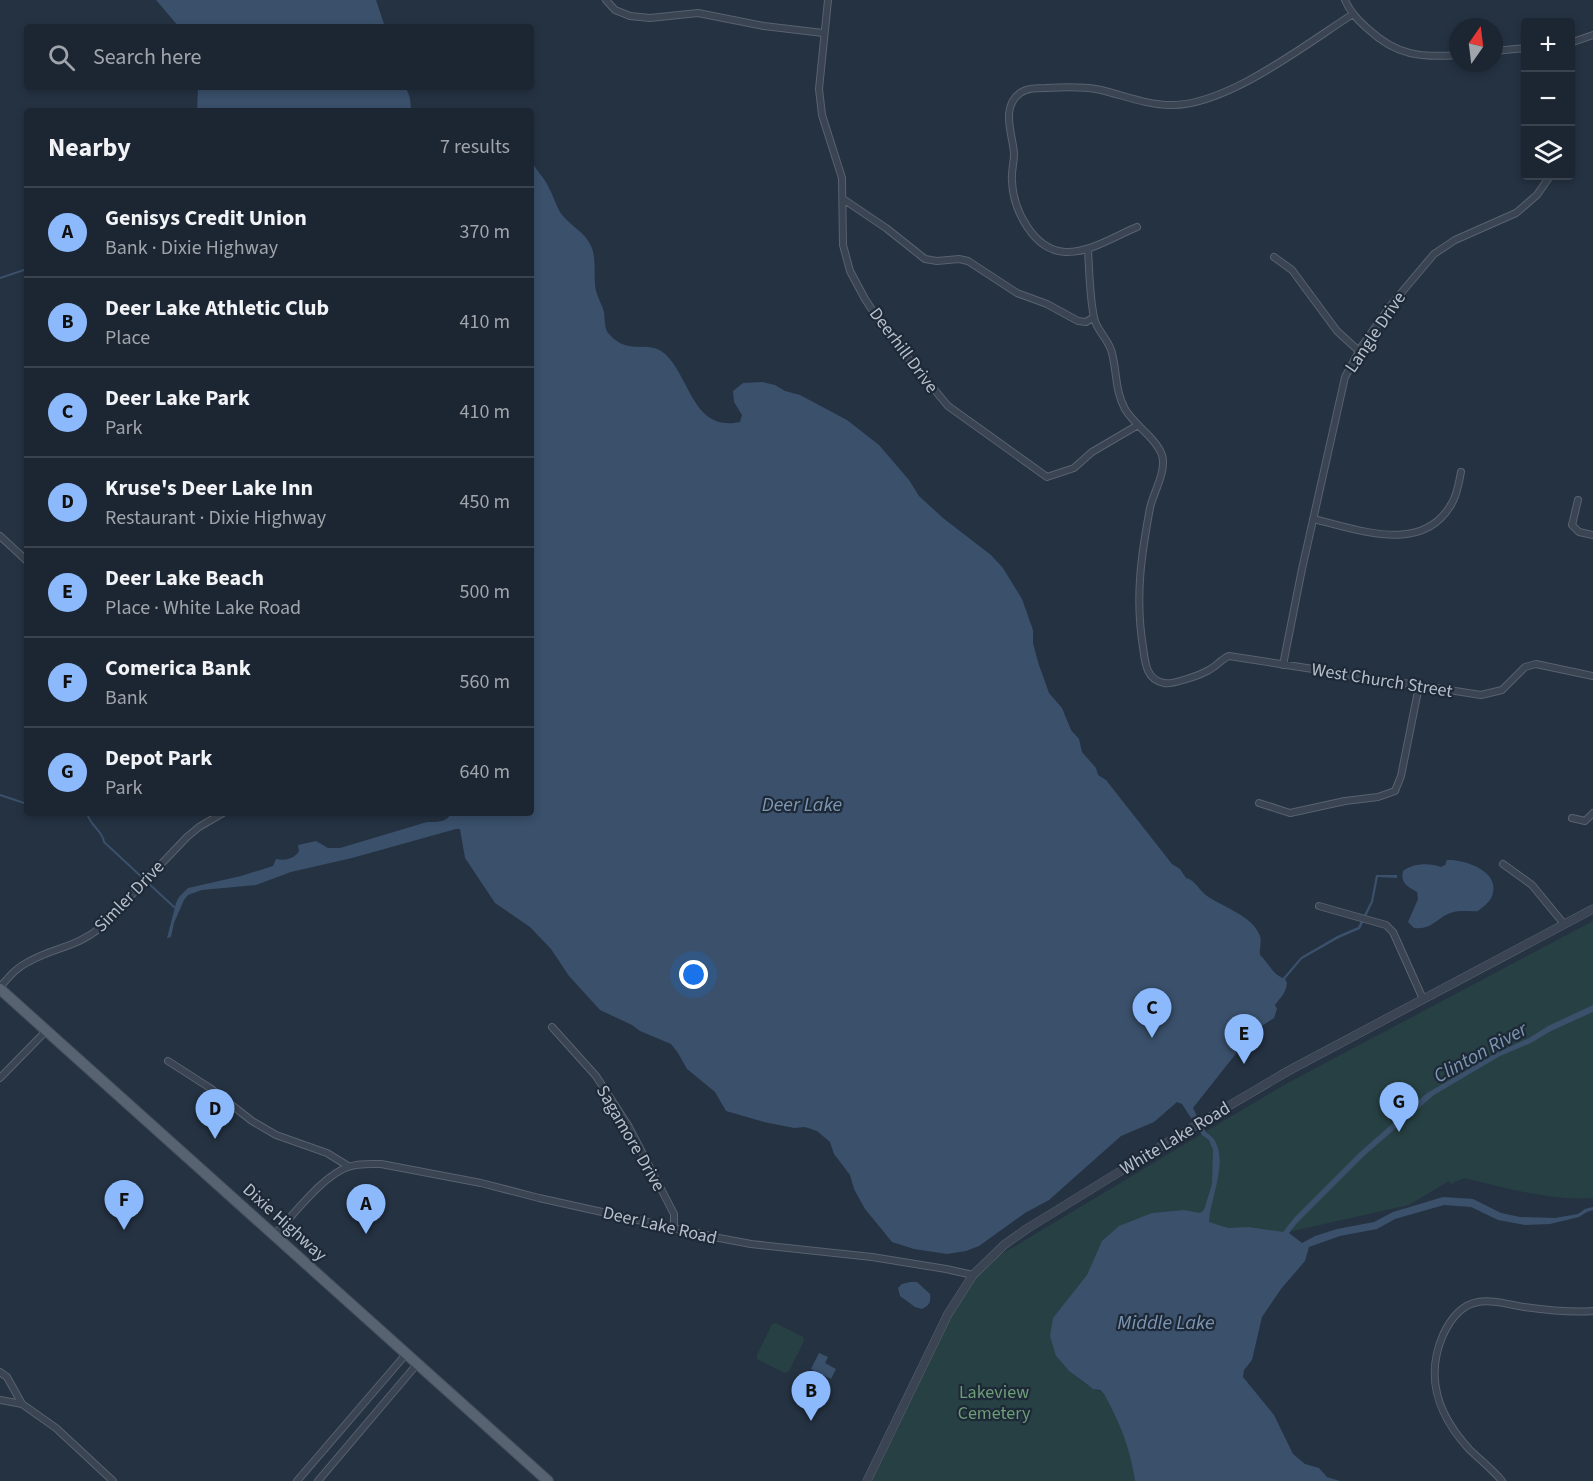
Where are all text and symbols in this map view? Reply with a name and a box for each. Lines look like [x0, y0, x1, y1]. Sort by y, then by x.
north arrow [1449, 18, 1503, 72]
map controls [1521, 18, 1575, 180]
button: + [1521, 18, 1575, 72]
search box [24, 24, 534, 90]
icon: search [45, 41, 78, 74]
text: Search here [93, 41, 201, 73]
button: − [1521, 72, 1575, 126]
button: layers [1521, 126, 1575, 180]
text: Nearby [48, 129, 131, 166]
text: 7 results [440, 133, 510, 161]
text: Genisys Credit Union [105, 202, 307, 234]
text: A [62, 218, 73, 246]
text: 370 m [460, 218, 510, 246]
text: Bank · Dixie Highway [105, 234, 278, 262]
street label: Langle Drive [1339, 287, 1412, 378]
text: Deer Lake Athletic Club [105, 292, 329, 324]
street label: Deerhill Drive [863, 302, 944, 398]
text: B [61, 308, 74, 336]
text: 410 m [460, 308, 510, 336]
text: Place [105, 324, 150, 352]
text: Deer Lake Park [105, 382, 250, 414]
text: C [62, 398, 73, 426]
text: 410 m [460, 398, 510, 426]
text: Park [105, 414, 142, 442]
text: Kruse's Deer Lake Inn [105, 472, 313, 504]
text: D [61, 488, 74, 516]
text: 450 m [460, 488, 510, 516]
text: Restaurant · Dixie Highway [105, 504, 326, 532]
text: Deer Lake Beach [105, 562, 264, 594]
text: E [62, 578, 73, 606]
text: 500 m [460, 578, 510, 606]
text: Place · White Lake Road [105, 594, 301, 622]
text: Comerica Bank [105, 652, 251, 684]
street label: West Church Street [1310, 657, 1454, 704]
text: F [62, 668, 73, 696]
text: 560 m [460, 668, 510, 696]
text: Bank [105, 684, 148, 712]
text: Depot Park [105, 742, 212, 774]
text: G [61, 758, 74, 786]
text: 640 m [460, 758, 510, 786]
text: Park [105, 774, 142, 802]
water label: Deer Lake [762, 791, 842, 819]
street label: Simler Drive [89, 855, 170, 938]
your location [679, 960, 708, 989]
pin: C [1132, 988, 1172, 1038]
pin: E [1224, 1014, 1264, 1064]
water label: Clinton River [1428, 1015, 1533, 1090]
street label: Sagamore Drive [590, 1081, 671, 1196]
pin: G [1380, 1082, 1418, 1132]
pin: D [196, 1090, 234, 1139]
street label: White Lake Road [1116, 1096, 1235, 1181]
street label: Dixie Highway [237, 1178, 333, 1267]
pin: F [104, 1180, 144, 1230]
pin: A [346, 1184, 386, 1234]
street label: Deer Lake Road [600, 1200, 719, 1251]
water label: Middle Lake [1117, 1309, 1215, 1337]
pin: B [792, 1372, 830, 1421]
park label: Lakeview Cemetery [958, 1380, 1031, 1426]

